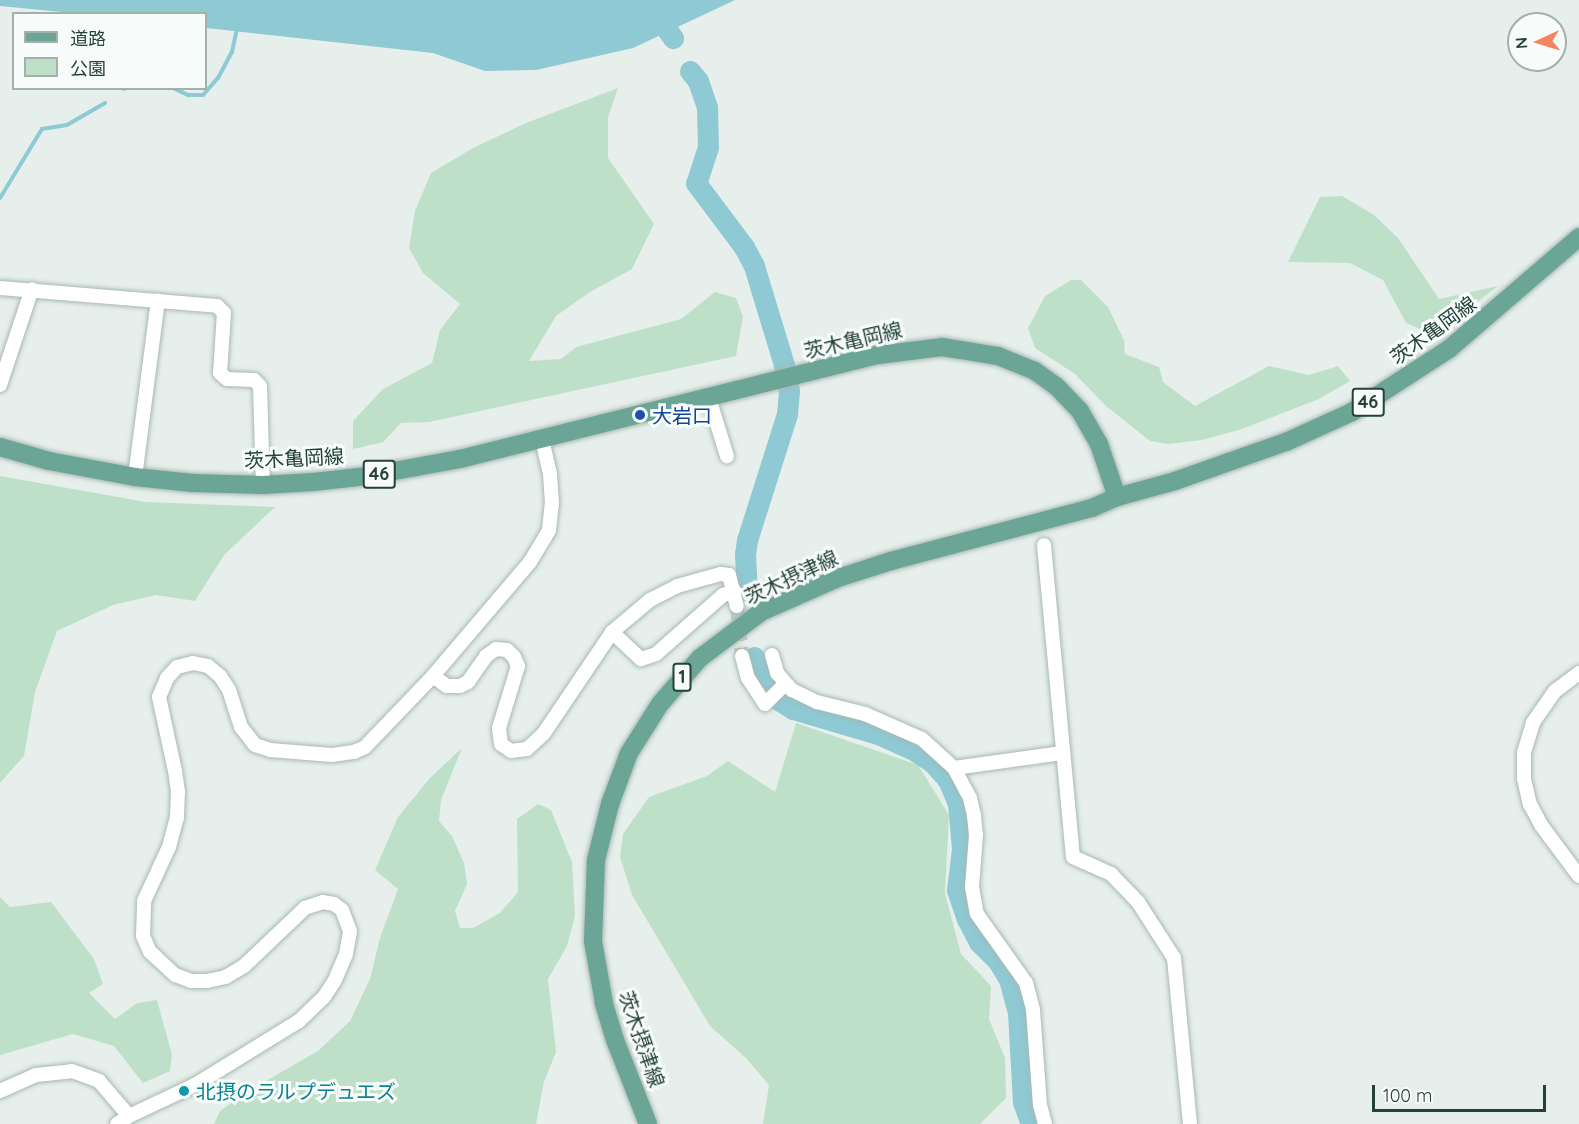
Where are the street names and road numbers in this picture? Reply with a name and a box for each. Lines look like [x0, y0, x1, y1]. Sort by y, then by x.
street label: 茨木亀岡線 [1385, 291, 1481, 369]
street label: 茨木亀岡線 [802, 317, 904, 363]
road number: 46 [1352, 387, 1384, 417]
street label: 茨木亀岡線 [243, 443, 345, 473]
road number: 46 [362, 459, 395, 489]
street label: 茨木摂津線 [741, 545, 841, 609]
road number: 1 [672, 662, 692, 692]
street label: 茨木摂津線 [614, 988, 670, 1090]

